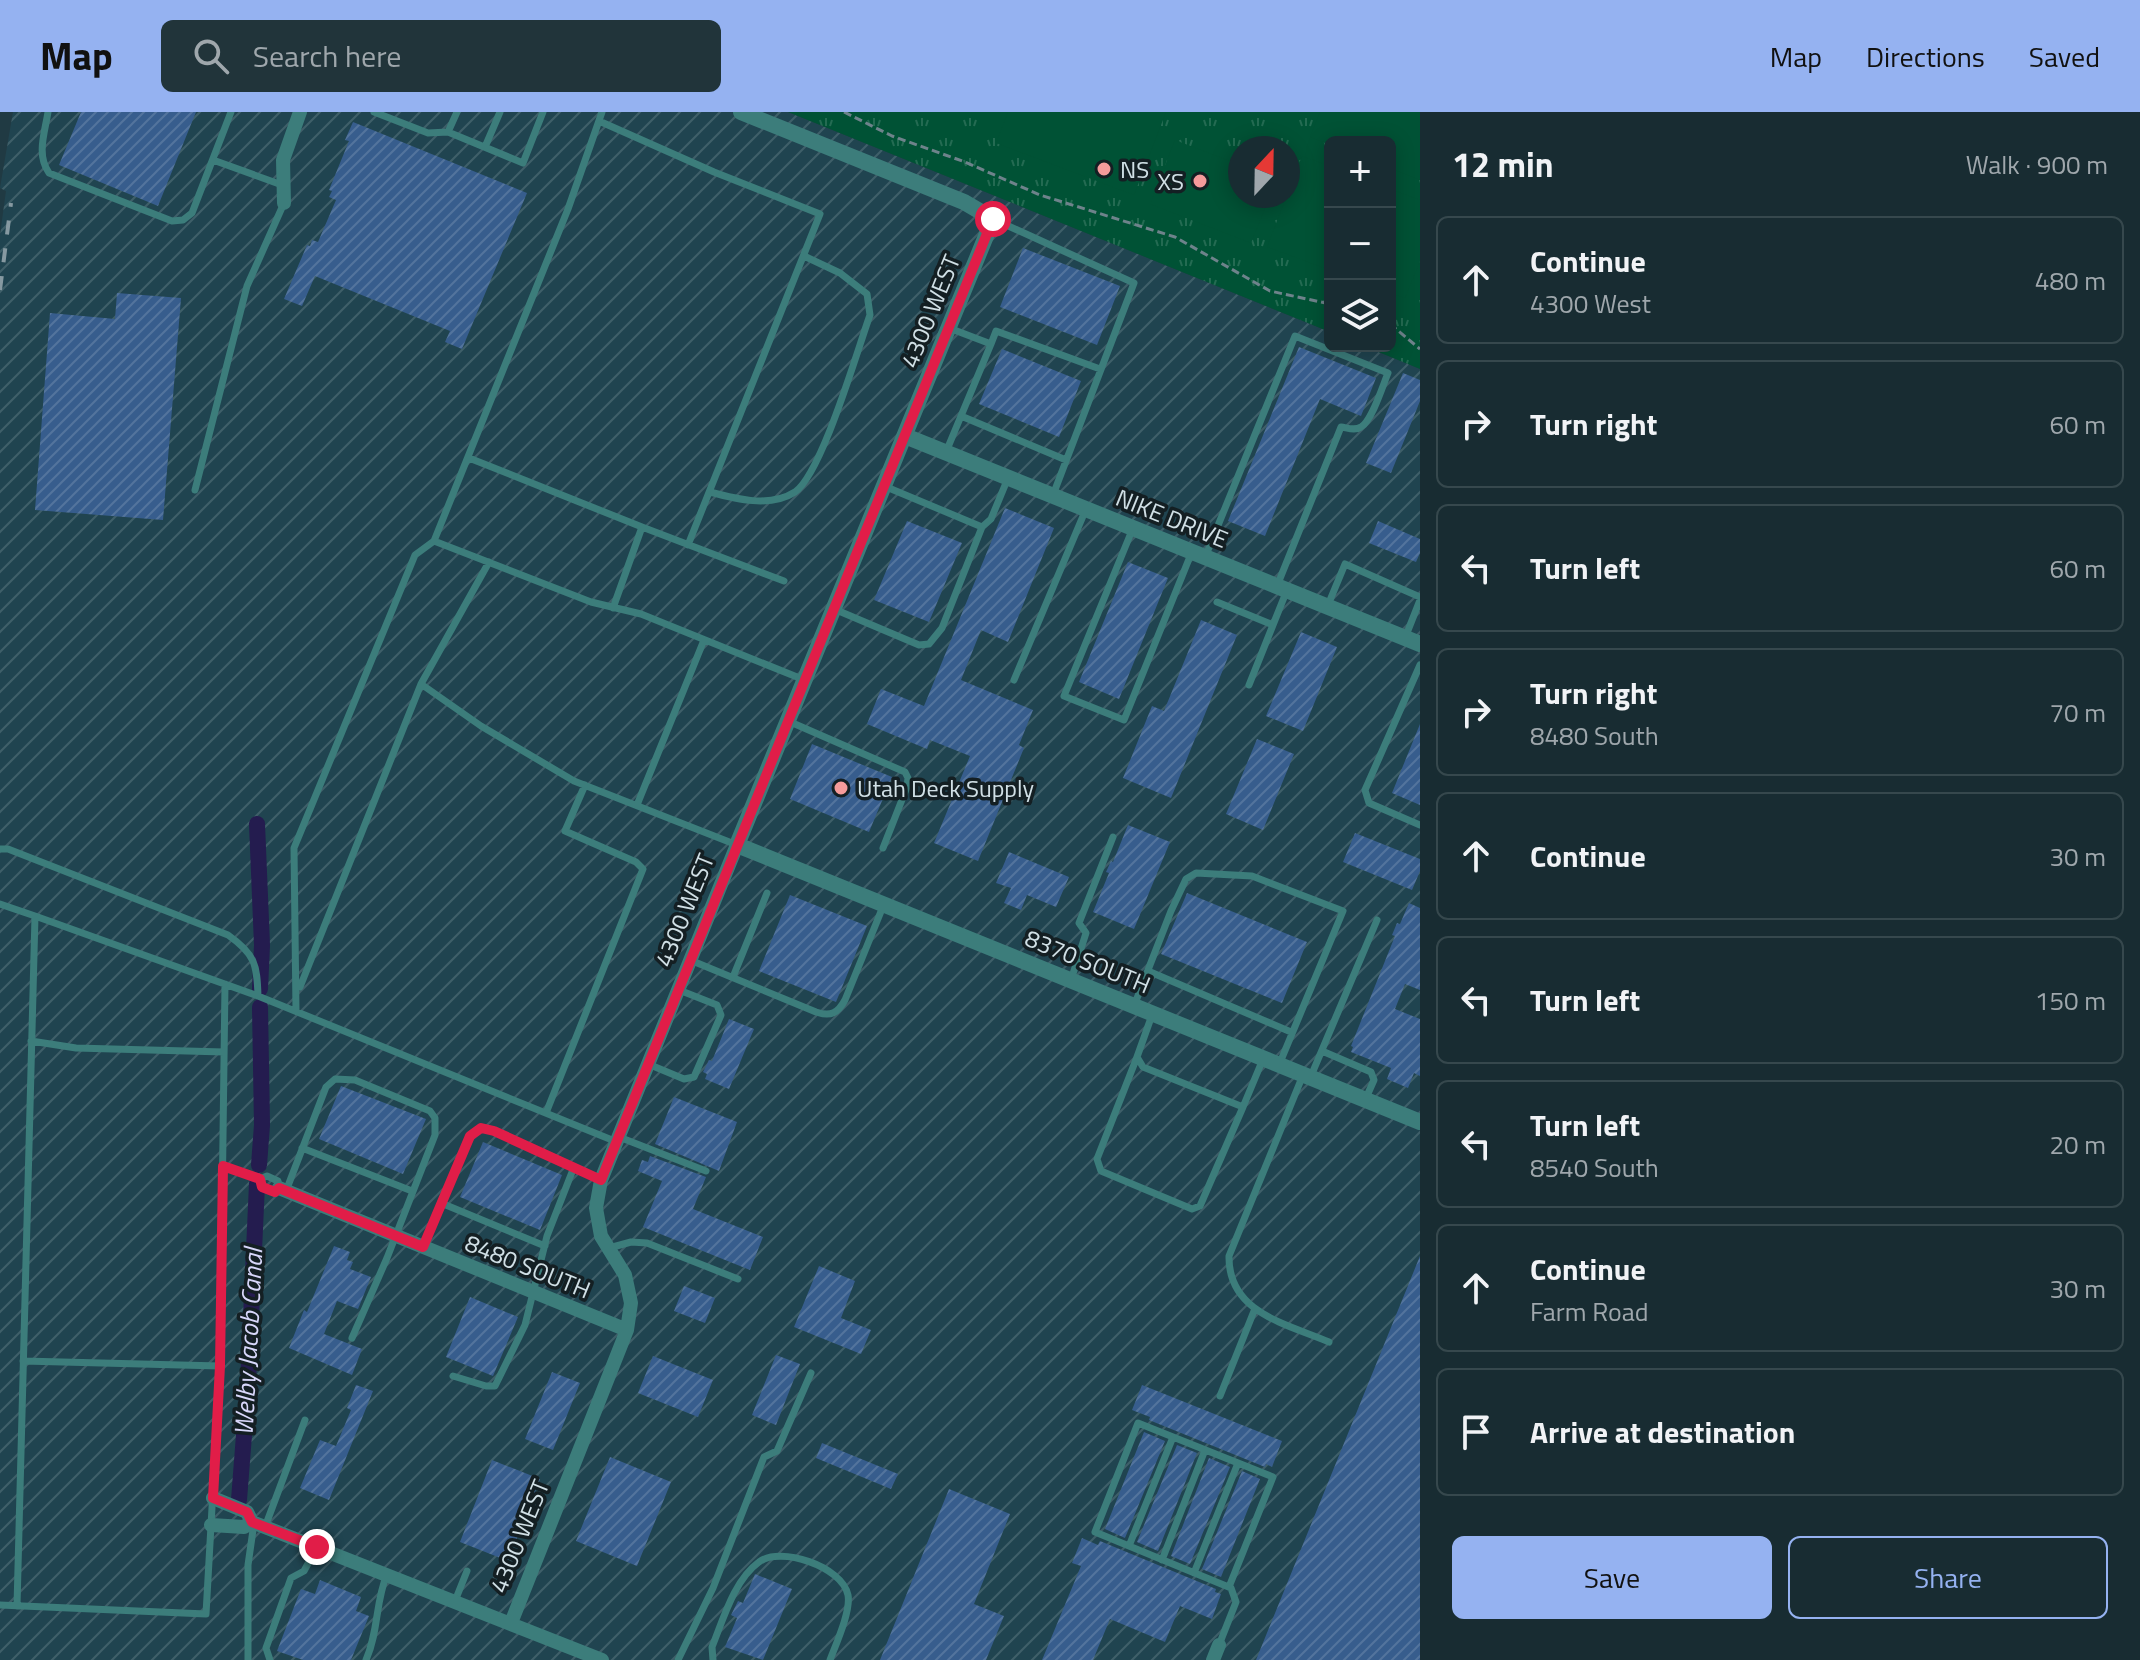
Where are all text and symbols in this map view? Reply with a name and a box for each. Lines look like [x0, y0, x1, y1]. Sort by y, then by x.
search box [161, 20, 721, 92]
text: Map [40, 27, 113, 85]
text: Search here [253, 33, 402, 79]
icon: search [189, 34, 233, 78]
text: Map [1770, 35, 1822, 78]
text: Directions [1866, 35, 1985, 78]
text: Saved [2029, 35, 2100, 78]
north arrow [1228, 136, 1300, 208]
map controls [1324, 136, 1396, 352]
button: + [1324, 136, 1396, 208]
text: 12 min [1452, 138, 1554, 190]
text: Walk · 900 m [1966, 145, 2108, 184]
place label: NS [1120, 151, 1149, 187]
marker: NS [1095, 160, 1113, 178]
place label: XS [1158, 163, 1184, 199]
marker: XS [1191, 172, 1209, 190]
route start [975, 201, 1011, 237]
button: − [1324, 208, 1396, 280]
text: Continue [1530, 238, 1646, 284]
street label: 4300 WEST [891, 249, 969, 373]
icon: ahead [1454, 258, 1498, 302]
text: 480 m [2035, 261, 2106, 300]
button: layers [1324, 280, 1396, 352]
text: 4300 West [1530, 284, 1651, 323]
text: Turn right [1530, 401, 1658, 447]
icon: right [1454, 402, 1498, 446]
text: 60 m [2049, 405, 2106, 444]
street label: NIKE DRIVE [1111, 479, 1233, 557]
text: Turn left [1530, 545, 1640, 591]
icon: left [1454, 546, 1498, 590]
text: 60 m [2049, 549, 2106, 588]
text: Turn right [1530, 670, 1658, 716]
icon: right [1454, 690, 1498, 734]
text: 70 m [2049, 693, 2106, 732]
text: 8480 South [1530, 716, 1659, 755]
place label: Utah Deck Supply [857, 770, 1035, 806]
marker: Utah Deck Supply [832, 779, 850, 797]
text: Continue [1530, 833, 1646, 879]
icon: ahead [1454, 834, 1498, 878]
text: 30 m [2049, 837, 2106, 876]
street label: 4300 WEST [645, 848, 723, 972]
street label: 8370 SOUTH [1020, 920, 1156, 1002]
text: Turn left [1530, 977, 1640, 1023]
icon: left [1454, 978, 1498, 1022]
text: 150 m [2035, 981, 2106, 1020]
text: Turn left [1530, 1102, 1640, 1148]
icon: left [1454, 1122, 1498, 1166]
text: 20 m [2049, 1125, 2106, 1164]
text: 8540 South [1530, 1148, 1659, 1187]
street label: 8480 SOUTH [460, 1225, 596, 1307]
water label: Welby Jacob Canal [224, 1244, 273, 1437]
text: Continue [1530, 1246, 1646, 1292]
icon: ahead [1454, 1266, 1498, 1310]
text: 30 m [2049, 1269, 2106, 1308]
text: Farm Road [1530, 1292, 1649, 1331]
text: Arrive at destination [1530, 1409, 1795, 1455]
icon: arrive [1454, 1410, 1498, 1454]
street label: 4300 WEST [480, 1474, 558, 1598]
route end [299, 1529, 335, 1565]
button: Save [1452, 1536, 1772, 1619]
button: Share [1788, 1536, 2108, 1619]

